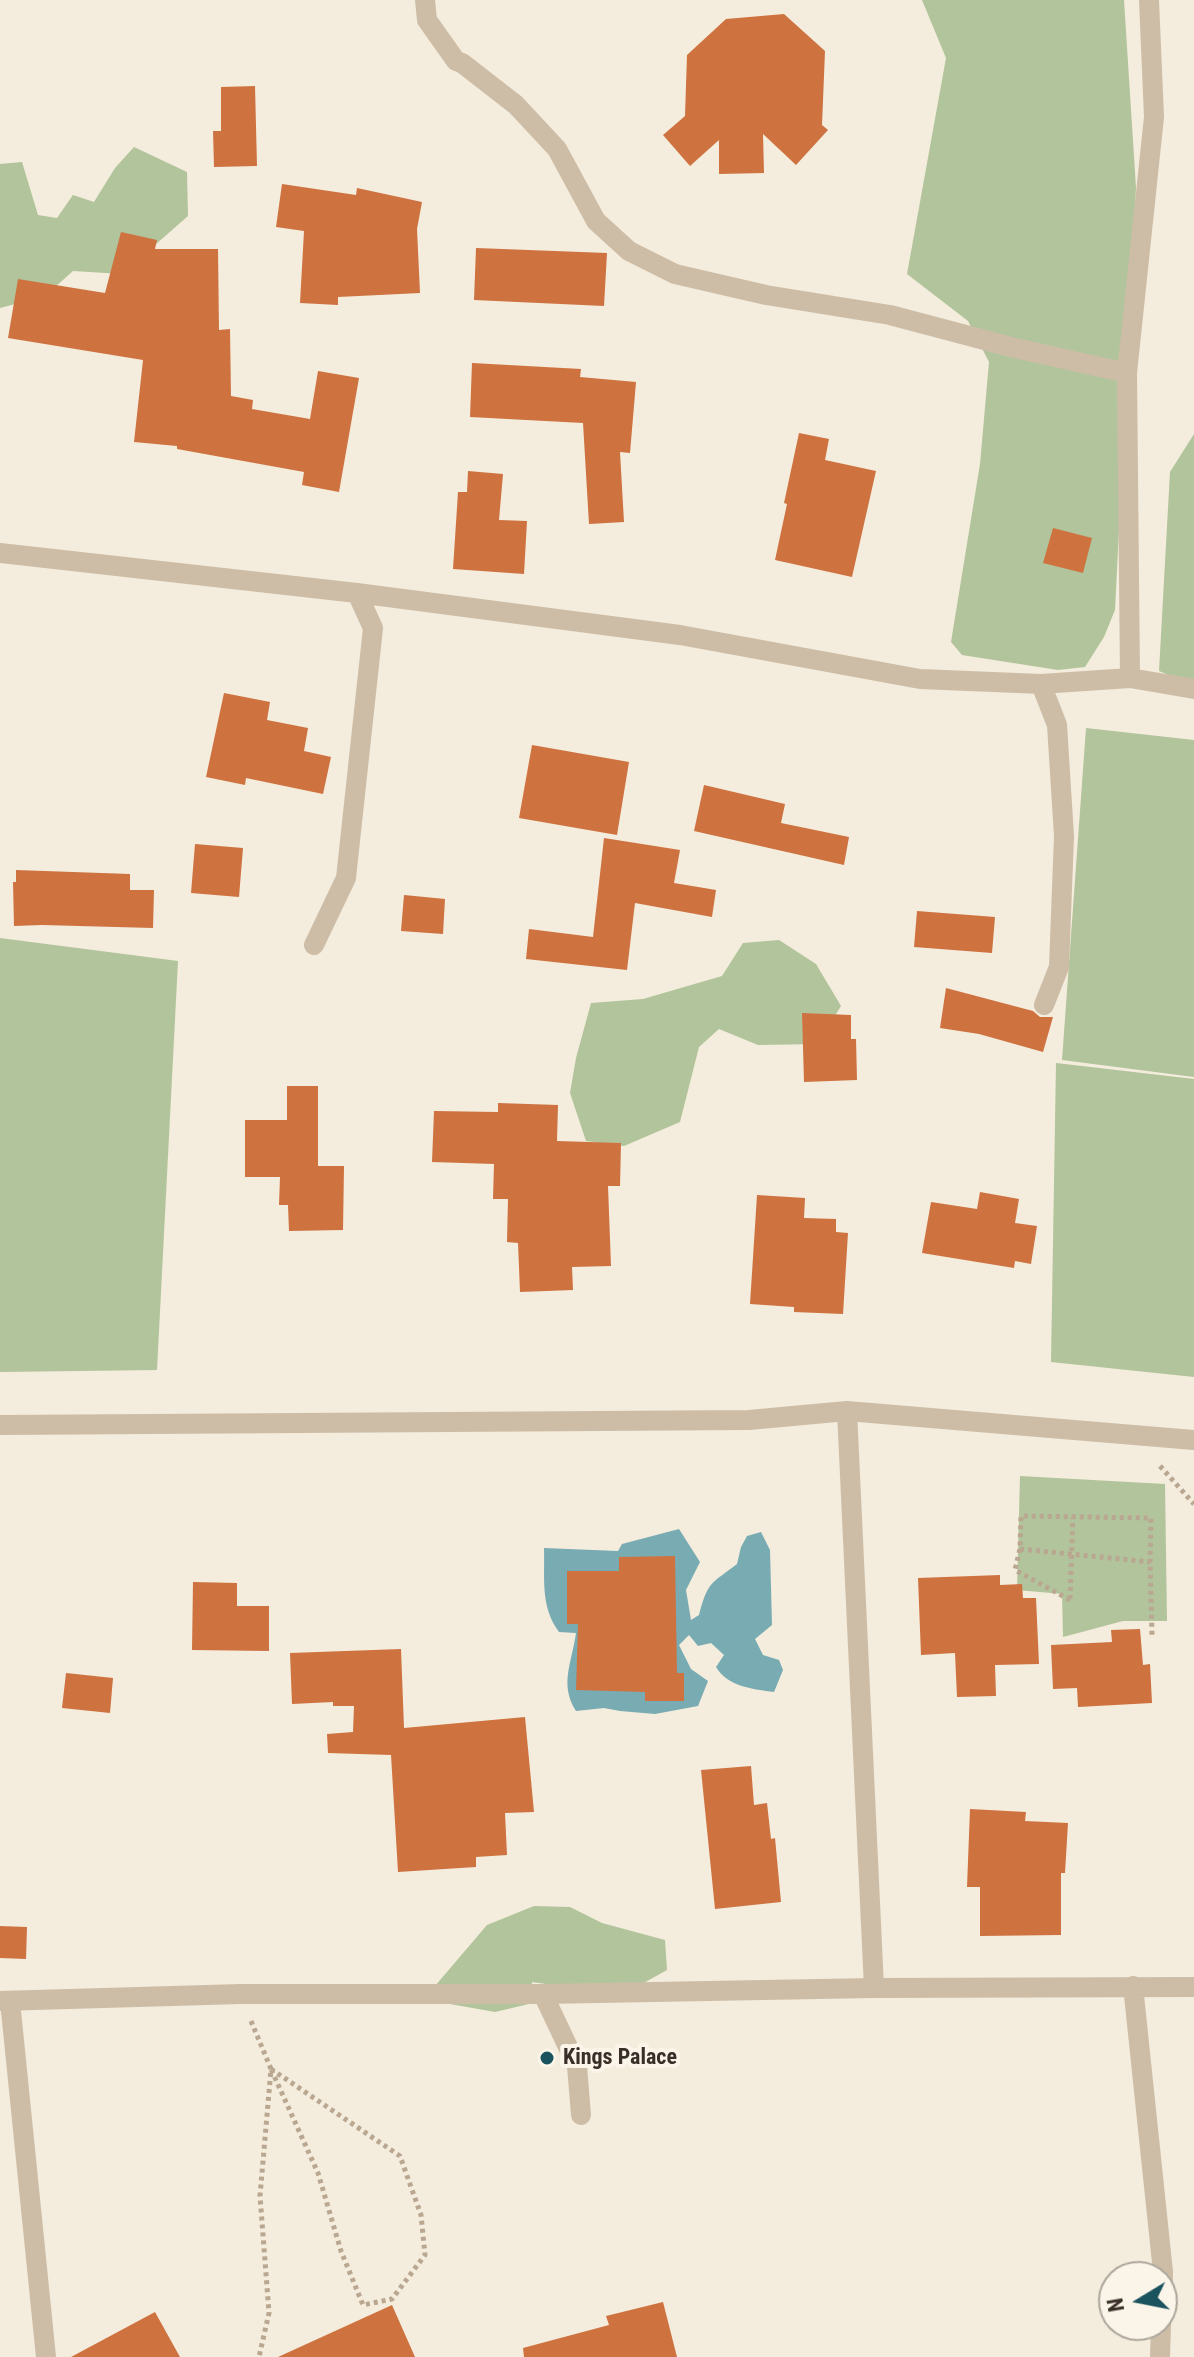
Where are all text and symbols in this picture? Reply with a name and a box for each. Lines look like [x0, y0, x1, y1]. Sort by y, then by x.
place label: Kings Palace [563, 2045, 677, 2071]
marker: Kings Palace [538, 2049, 556, 2067]
north arrow [1098, 2261, 1178, 2341]
text: N [1102, 2296, 1129, 2314]

